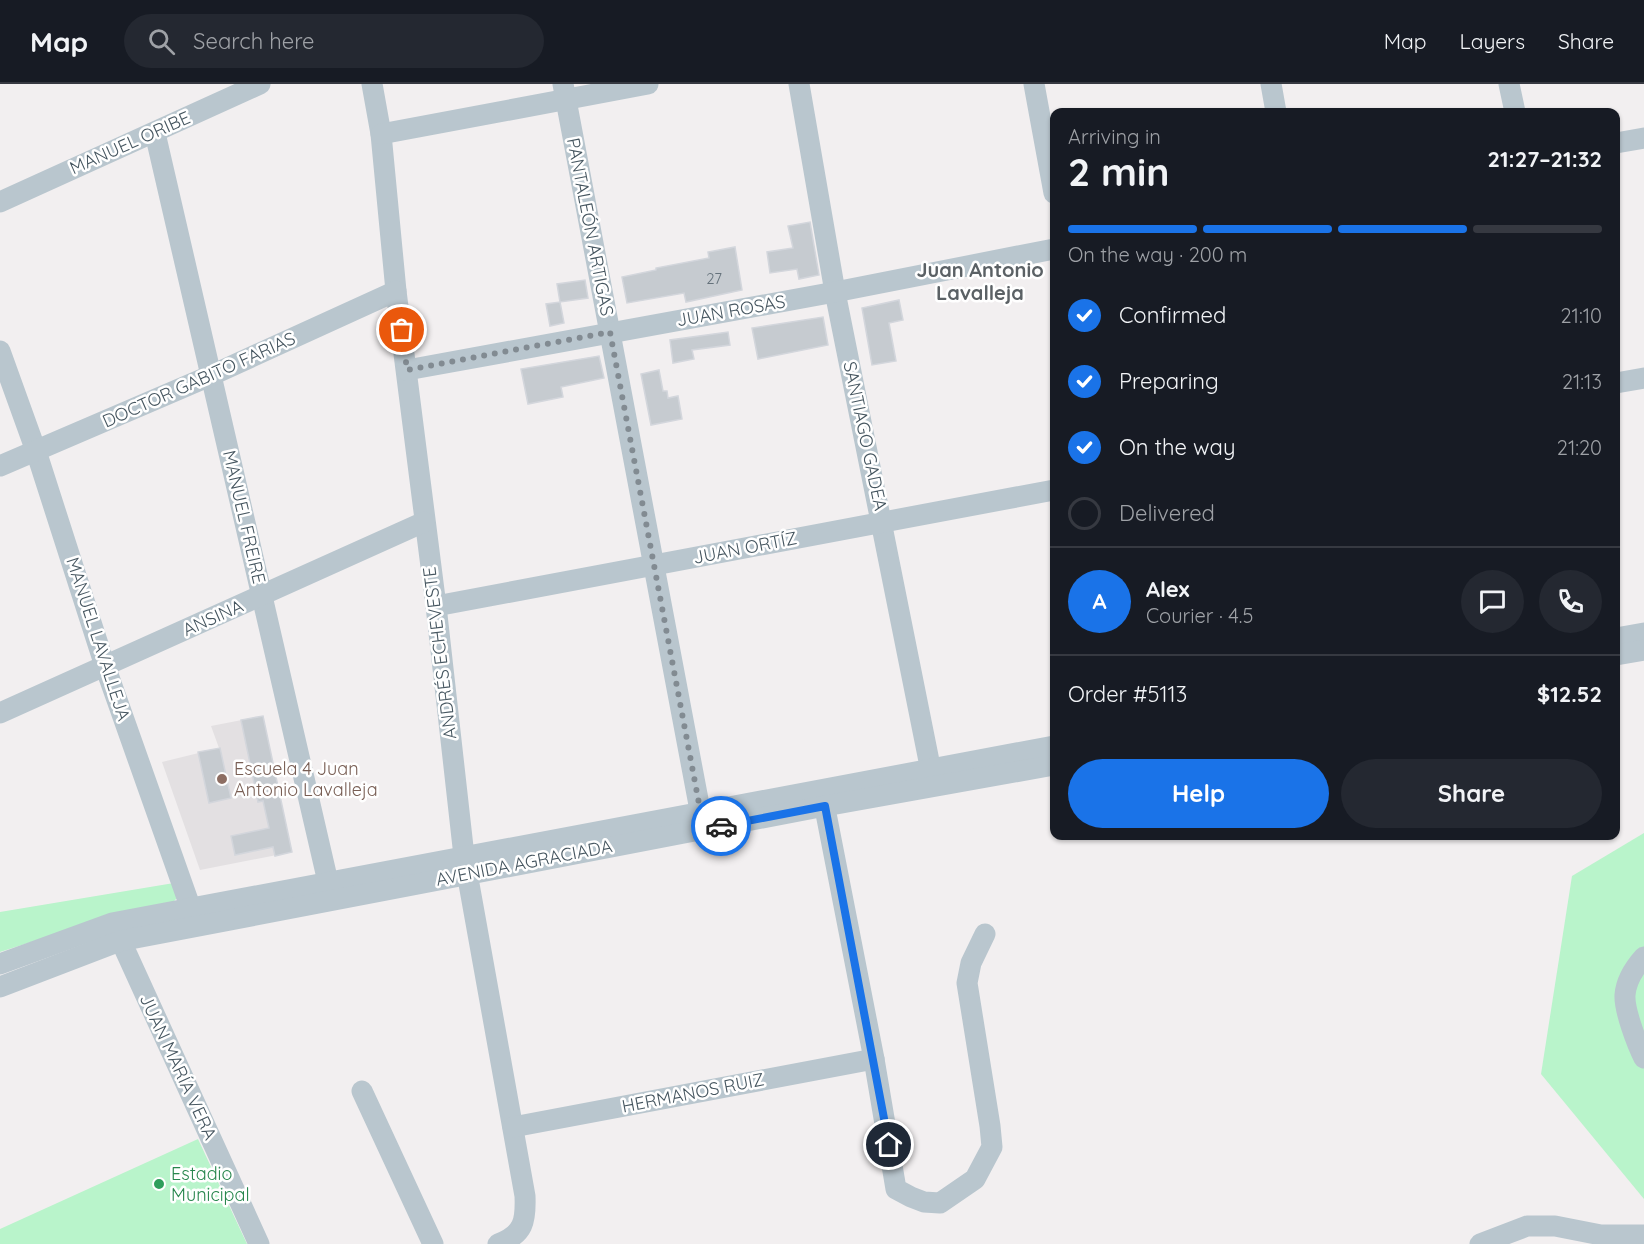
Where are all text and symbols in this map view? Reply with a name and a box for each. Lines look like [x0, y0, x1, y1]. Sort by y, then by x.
search box [124, 14, 544, 68]
text: Map [30, 24, 88, 59]
icon: search [145, 25, 178, 58]
text: Search here [193, 27, 315, 55]
text: Map [1384, 28, 1427, 54]
text: Layers [1460, 28, 1525, 54]
text: Share [1558, 28, 1614, 54]
street label: MANUEL ORIBE [66, 106, 194, 179]
text: Arriving in [1068, 124, 1161, 149]
street label: PANTALEÓN ARTIGAS [562, 136, 619, 318]
text: 21:27–21:32 [1488, 145, 1602, 173]
text: 2 min [1068, 147, 1170, 196]
text: On the way · 200 m [1068, 242, 1247, 267]
district label: Juan Antonio Lavalleja [916, 257, 1044, 305]
house number: 27 [706, 269, 722, 288]
street label: JUAN ROSAS [675, 290, 787, 331]
icon: check [1068, 299, 1101, 332]
text: Confirmed [1119, 301, 1226, 329]
text: 21:10 [1560, 303, 1602, 328]
pin [376, 304, 427, 355]
icon: bag [385, 313, 418, 346]
street label: DOCTOR GABITO FARIAS [99, 327, 299, 433]
street label: SANTIAGO GADEA [838, 359, 893, 513]
icon: check [1068, 365, 1101, 398]
text: Preparing [1119, 367, 1219, 395]
text: 21:13 [1562, 369, 1602, 394]
icon: check [1068, 431, 1101, 464]
text: On the way [1119, 433, 1235, 461]
text: 21:20 [1557, 435, 1602, 460]
street label: MANUEL FREIRE [218, 448, 271, 586]
text: Delivered [1119, 499, 1215, 527]
street label: JUAN ORTÍZ [691, 526, 799, 569]
street label: MANUEL LAVALLEJA [61, 554, 136, 724]
street label: ANDRÉS ECHEVESTE [418, 566, 461, 741]
button: chat [1461, 570, 1524, 633]
button: phone [1539, 570, 1602, 633]
text: Alex [1146, 575, 1189, 603]
text: A [1092, 587, 1107, 615]
street label: ANSINA [179, 594, 247, 641]
text: Courier · 4.5 [1146, 603, 1253, 628]
text: Order #5113 [1068, 680, 1187, 708]
text: $12.52 [1537, 680, 1602, 708]
place label: Escuela 4 Juan Antonio Lavalleja [234, 757, 378, 801]
button: Help [1068, 759, 1329, 828]
button: Share [1341, 759, 1602, 828]
marker: Escuela 4 Juan Antonio Lavalleja [215, 772, 229, 786]
courier [691, 796, 751, 856]
icon: car [705, 810, 738, 843]
street label: AVENIDA AGRACIADA [434, 834, 614, 891]
street label: JUAN MARÍA VERA [135, 990, 222, 1144]
street label: HERMANOS RUIZ [620, 1067, 766, 1118]
pin [863, 1119, 914, 1170]
icon: home [872, 1128, 905, 1161]
place label: Estadio Municipal [171, 1162, 250, 1206]
marker: Estadio Municipal [152, 1177, 166, 1191]

